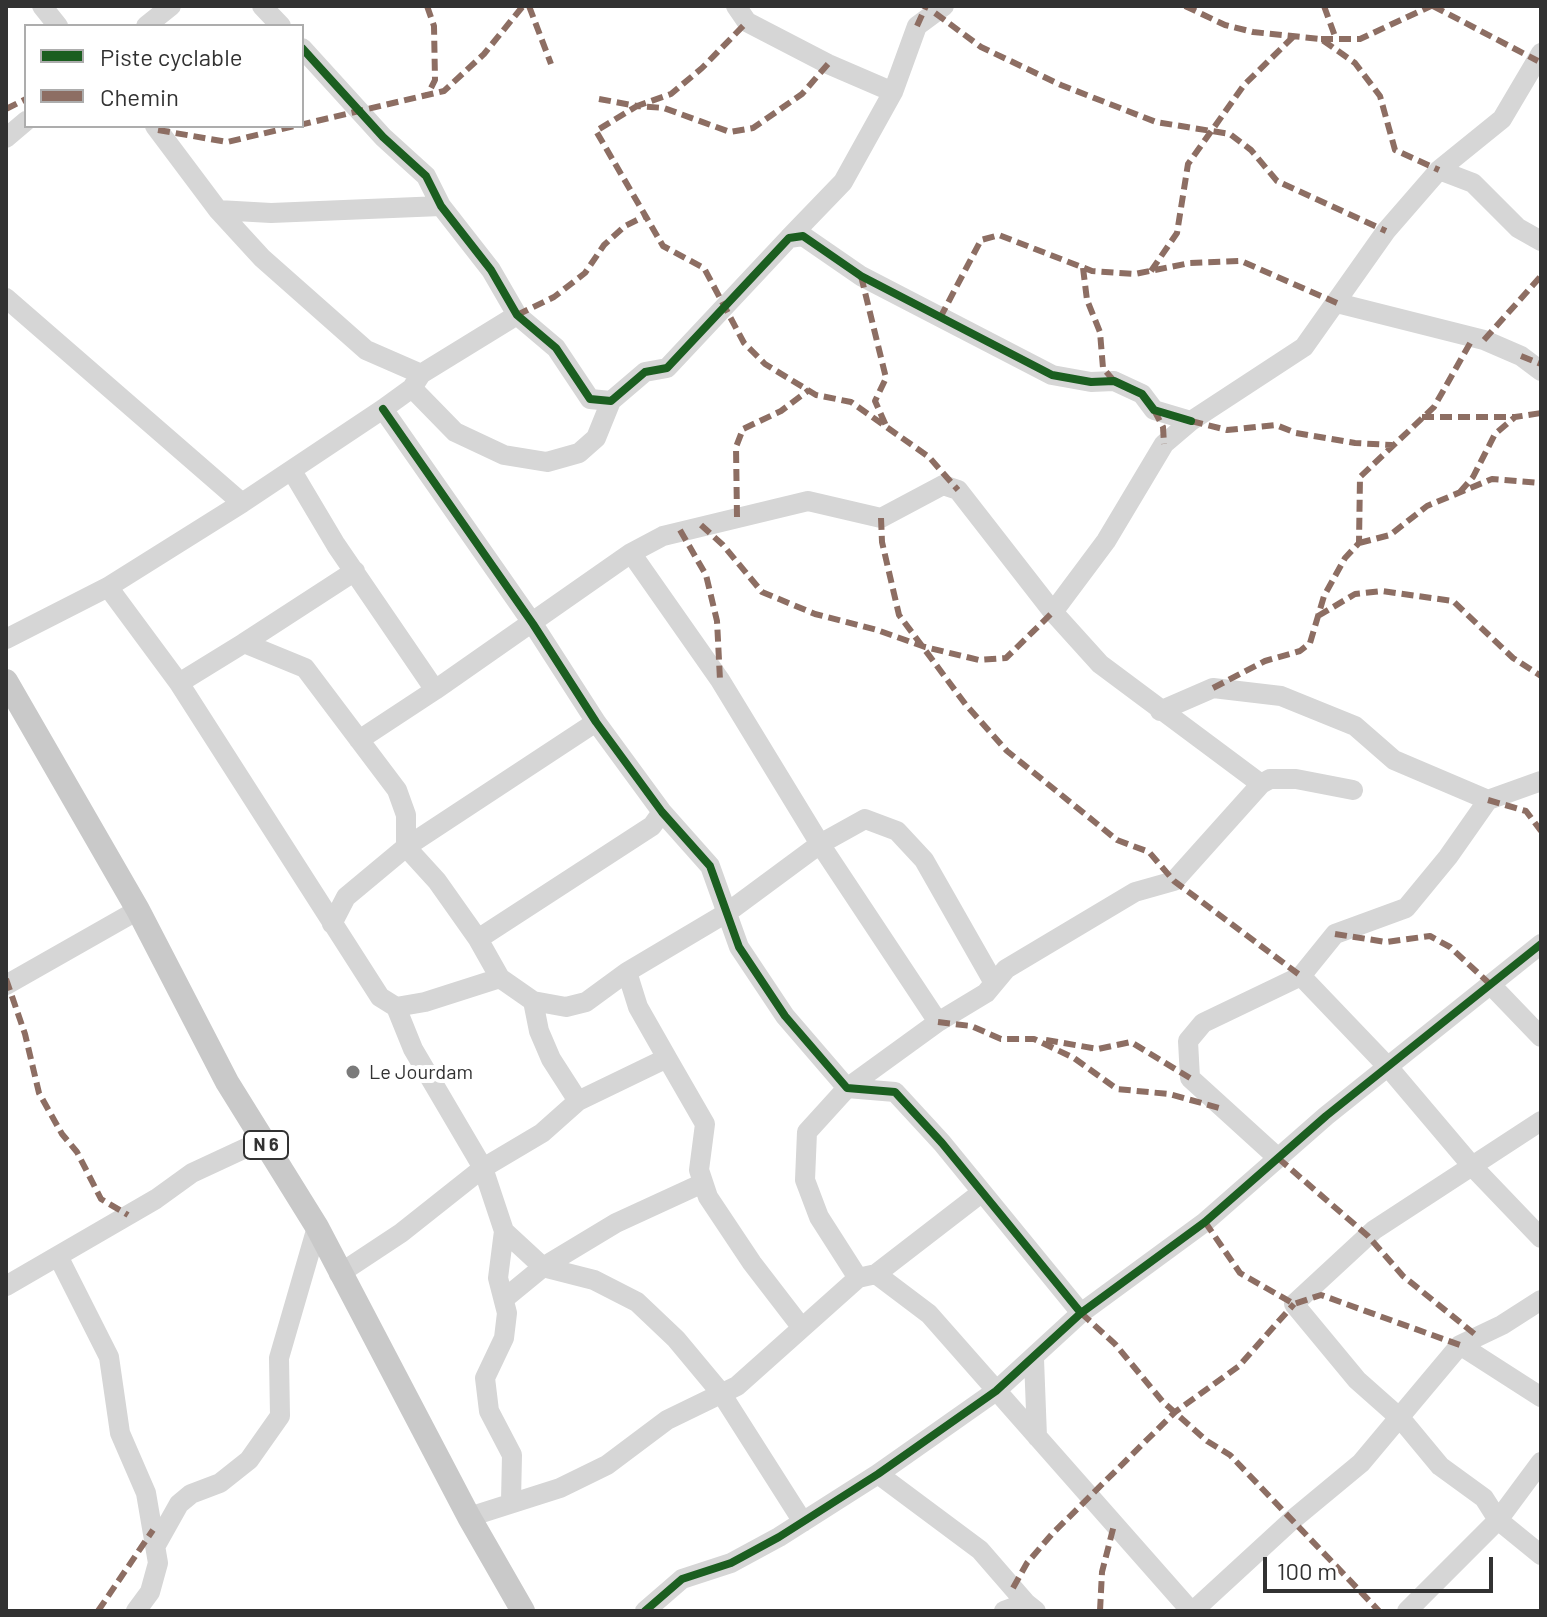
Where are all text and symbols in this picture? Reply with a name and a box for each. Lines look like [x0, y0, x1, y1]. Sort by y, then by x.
legend [24, 24, 304, 128]
text: Piste cyclable [100, 42, 243, 71]
text: Chemin [100, 82, 179, 111]
place label: Le Jourdam [369, 1060, 473, 1084]
marker: Le Jourdam [344, 1063, 362, 1081]
road number: N 6 [244, 1131, 288, 1159]
scale bar [1267, 1541, 1497, 1591]
text: 100 m [1277, 1556, 1337, 1585]

